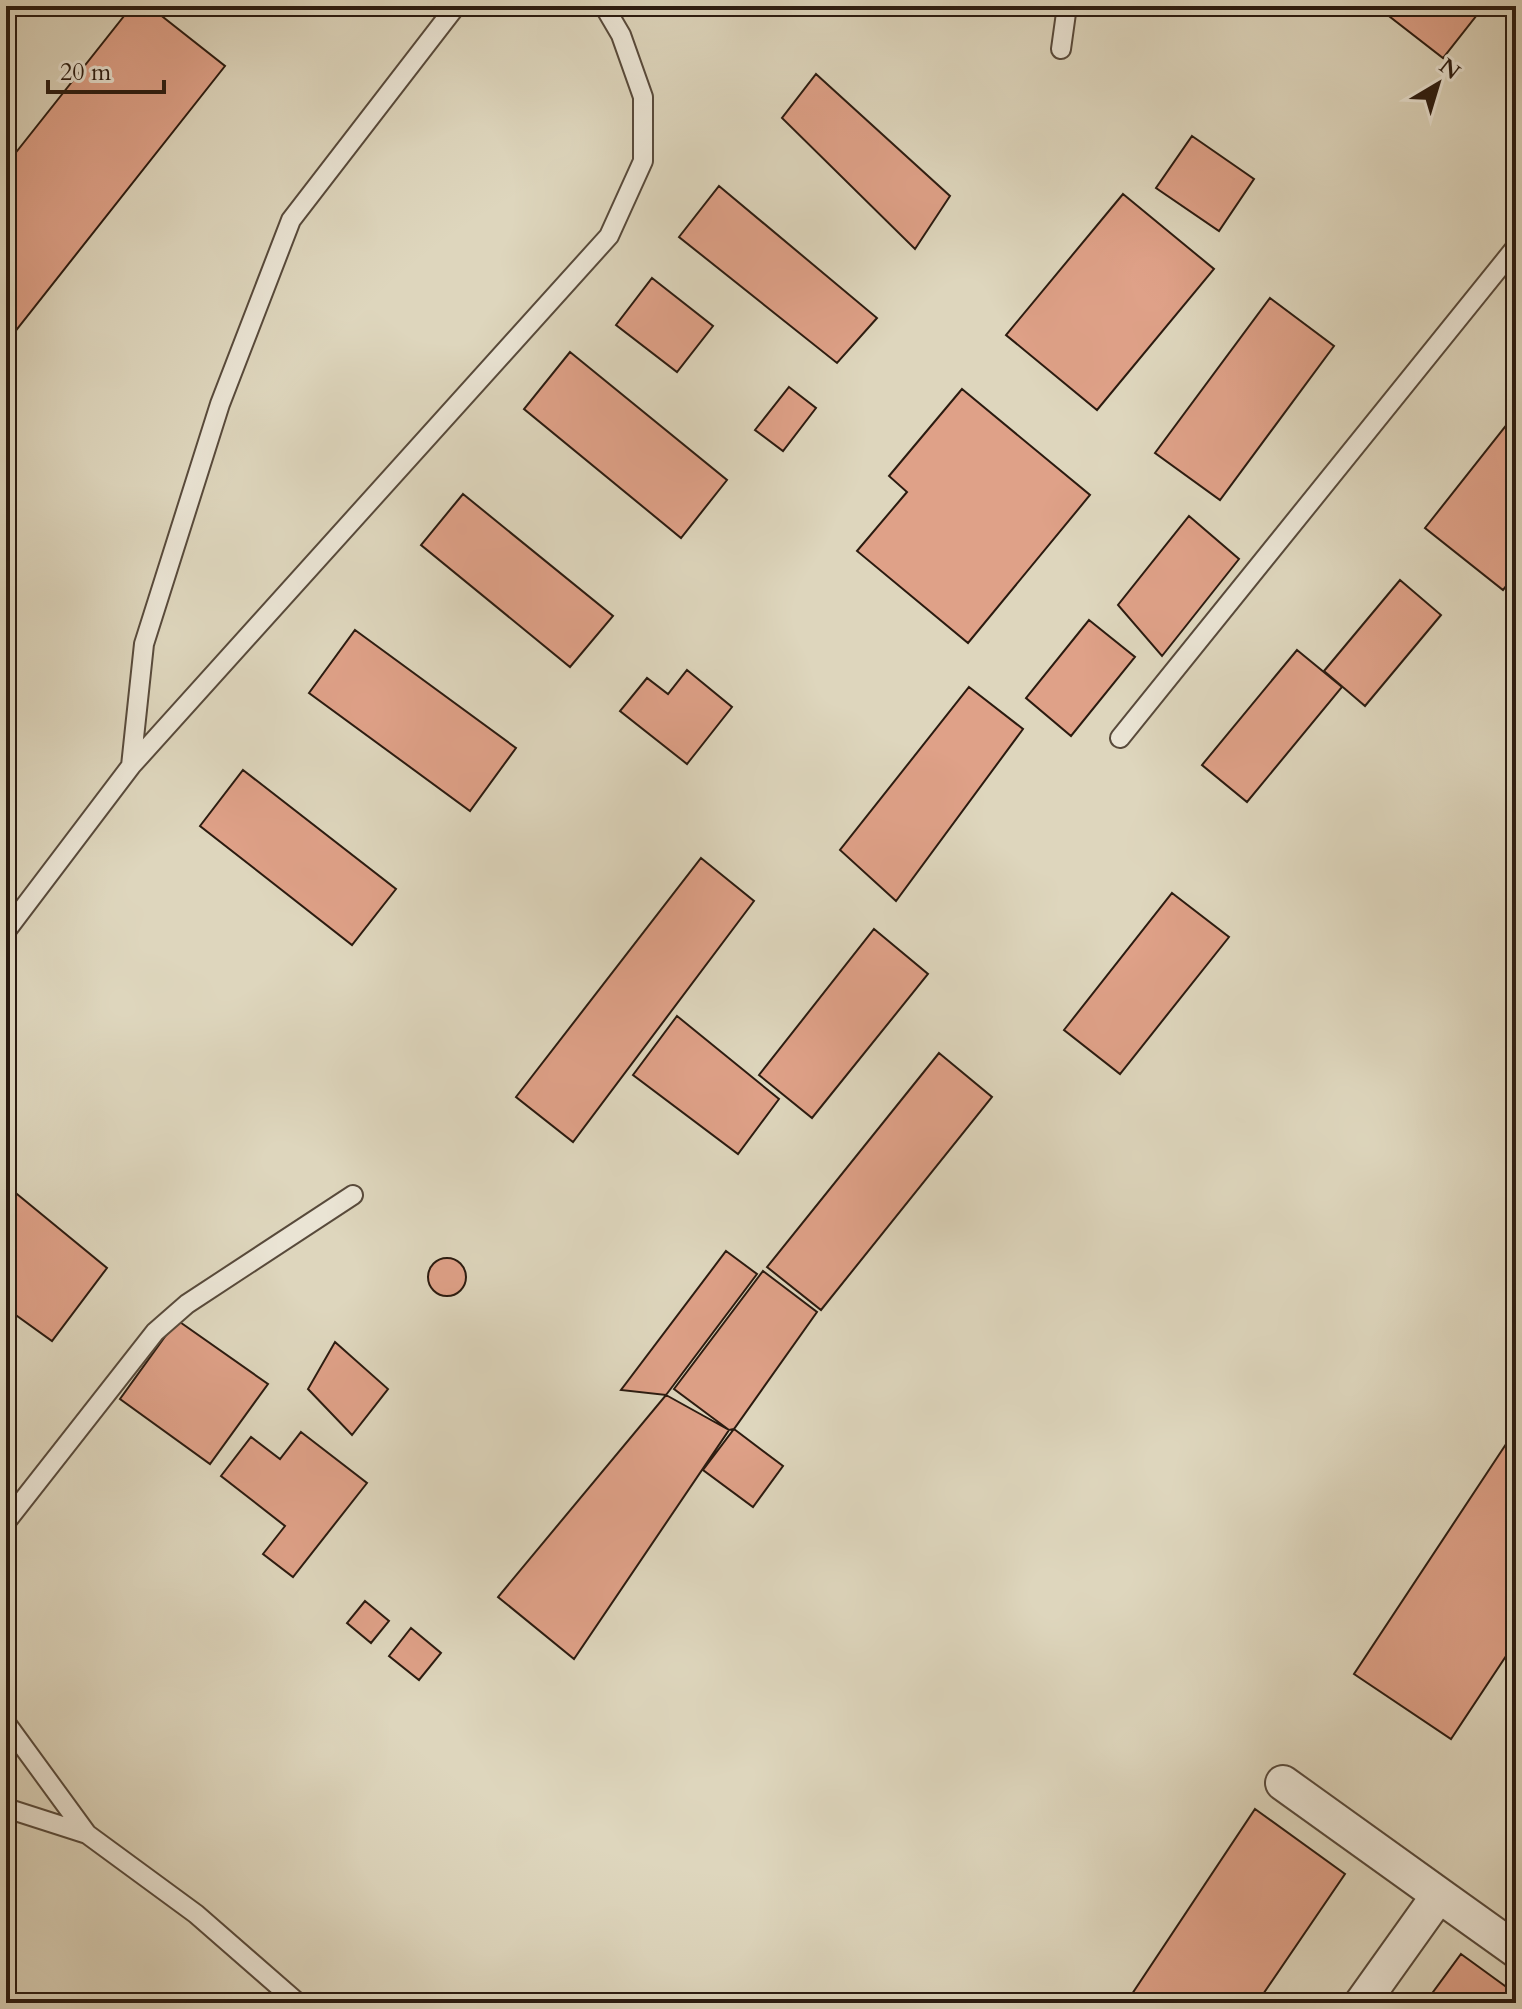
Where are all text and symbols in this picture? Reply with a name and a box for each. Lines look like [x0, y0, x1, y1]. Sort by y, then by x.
scale bar [48, 44, 164, 94]
north arrow [1398, 44, 1478, 124]
text: N [1433, 51, 1466, 87]
text: 20 m [60, 56, 112, 89]

